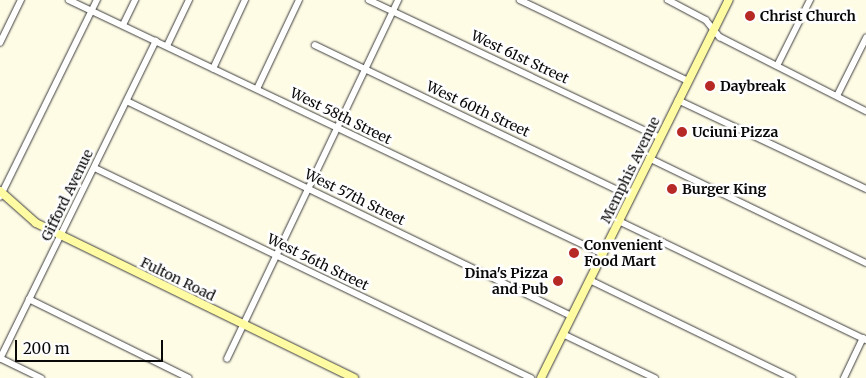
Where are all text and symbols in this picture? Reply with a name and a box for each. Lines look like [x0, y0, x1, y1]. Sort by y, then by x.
place label: Christ Church [760, 8, 856, 24]
marker: Christ Church [744, 10, 756, 22]
street label: West 61st Street [468, 27, 572, 87]
street label: West 60th Street [424, 78, 532, 140]
place label: Daybreak [720, 78, 786, 94]
marker: Daybreak [704, 80, 716, 92]
street label: West 58th Street [288, 84, 394, 148]
street label: Memphis Avenue [597, 114, 663, 226]
place label: Uciuni Pizza [692, 124, 778, 140]
marker: Uciuni Pizza [676, 126, 688, 138]
street label: Gifford Avenue [38, 146, 96, 244]
street label: West 57th Street [302, 165, 408, 229]
place label: Burger King [682, 181, 766, 197]
marker: Burger King [666, 183, 678, 195]
street label: West 56th Street [265, 230, 371, 294]
place label: Convenient Food Mart [584, 237, 663, 270]
marker: Convenient Food Mart [568, 247, 580, 259]
street label: Fulton Road [138, 254, 218, 304]
place label: Dina's Pizza and Pub [465, 265, 548, 298]
marker: Dina's Pizza and Pub [552, 275, 564, 287]
scale bar [18, 330, 165, 362]
text: 200 m [23, 339, 70, 358]

